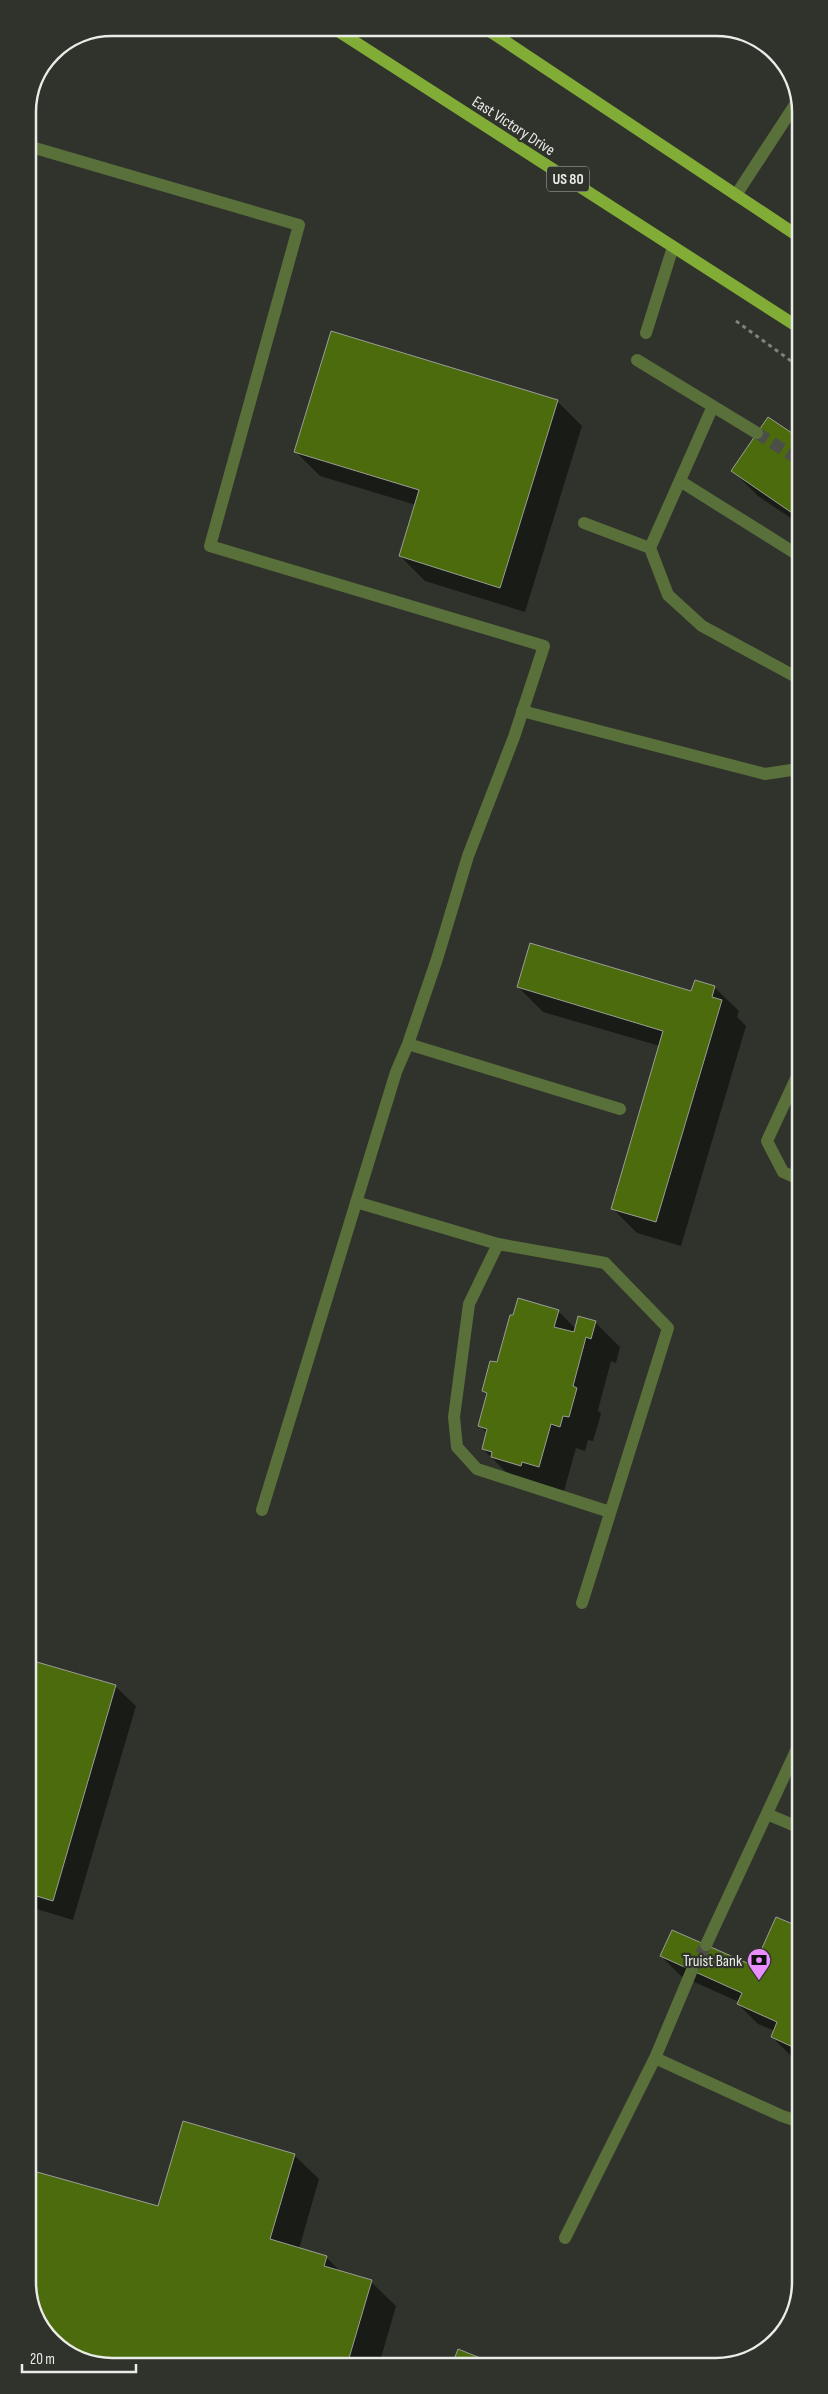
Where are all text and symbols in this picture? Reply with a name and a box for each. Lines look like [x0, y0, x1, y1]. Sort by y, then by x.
street label: East Victory Drive [468, 92, 558, 160]
road number: US 80 [547, 166, 589, 192]
bank icon: Truist Bank [746, 1947, 772, 1981]
place label: Truist Bank [683, 1952, 742, 1971]
scale bar [22, 2342, 136, 2374]
text: 20 m [30, 2350, 55, 2369]

